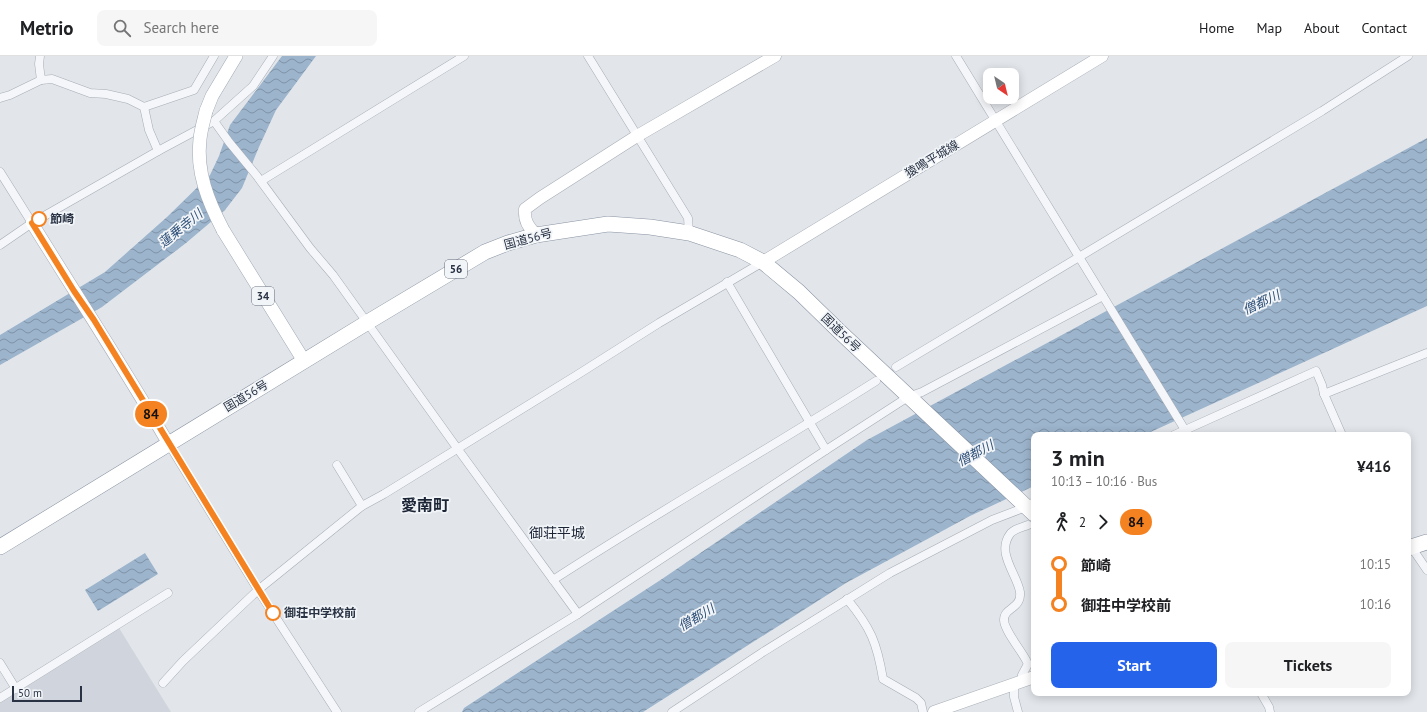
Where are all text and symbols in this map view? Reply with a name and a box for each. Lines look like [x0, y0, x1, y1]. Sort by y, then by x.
search box [97, 10, 377, 46]
text: Metrio [20, 16, 73, 40]
icon: search [111, 17, 133, 39]
text: Search here [143, 18, 219, 37]
text: Home [1199, 19, 1234, 37]
text: Map [1256, 19, 1282, 37]
text: About [1304, 19, 1340, 37]
text: Contact [1362, 19, 1407, 37]
north arrow [983, 68, 1019, 104]
map controls [983, 68, 1019, 104]
street label: 猿鳴平城線 [902, 137, 961, 180]
water label: 蓮乗寺川 [155, 204, 207, 251]
marker: 節崎 [31, 211, 47, 227]
place label: 節崎 [50, 211, 74, 226]
street label: 国道56号 [502, 225, 554, 252]
road number: 56 [445, 260, 467, 278]
water label: 僧都川 [1240, 286, 1284, 318]
road number: 34 [252, 287, 274, 305]
street label: 国道56号 [818, 310, 864, 355]
street label: 国道56号 [221, 377, 271, 415]
line badge: 84 [133, 401, 169, 427]
text: 84 [143, 405, 159, 423]
water label: 僧都川 [954, 436, 998, 470]
text: 3 min [1051, 444, 1105, 472]
text: ¥416 [1357, 457, 1391, 476]
text: 10:13 – 10:16 · Bus [1051, 473, 1157, 490]
district label: 愛南町 [401, 495, 449, 515]
icon: walk [1051, 511, 1073, 533]
icon: forward [1092, 511, 1114, 533]
text: 84 [1128, 513, 1144, 531]
text: 2 [1079, 514, 1086, 531]
district label: 御荘平城 [529, 524, 585, 542]
text: 節崎 [1081, 556, 1111, 575]
text: 10:15 [1360, 556, 1391, 573]
text: 御荘中学校前 [1081, 596, 1171, 615]
text: 10:16 [1360, 596, 1391, 613]
water label: 僧都川 [675, 599, 719, 635]
marker: 御荘中学校前 [265, 605, 281, 621]
place label: 御荘中学校前 [284, 605, 356, 620]
button: Start [1051, 642, 1217, 688]
button: Tickets [1225, 642, 1391, 688]
scale bar [12, 684, 82, 703]
text: 50 m [18, 686, 42, 700]

